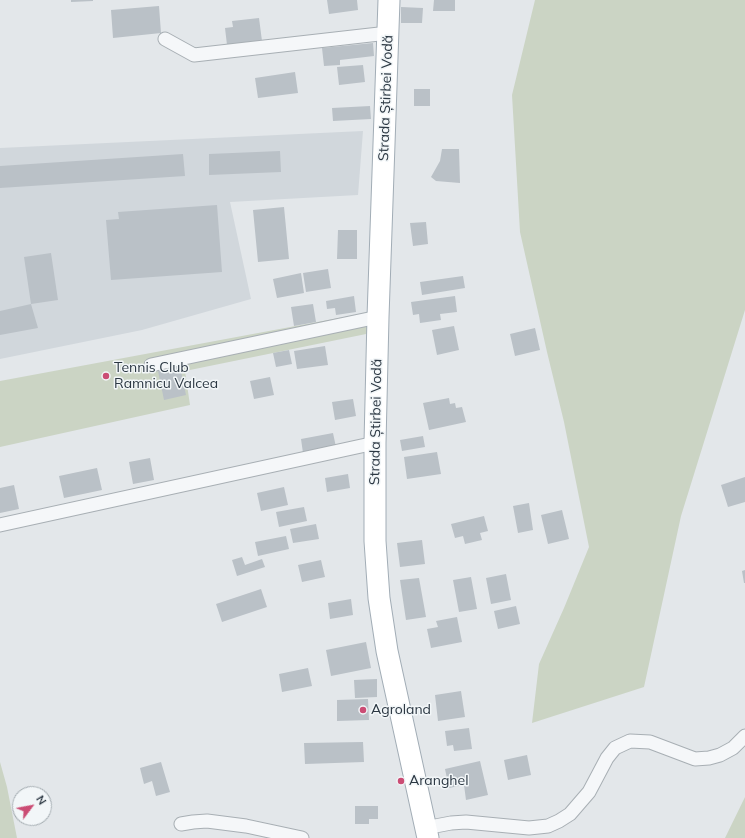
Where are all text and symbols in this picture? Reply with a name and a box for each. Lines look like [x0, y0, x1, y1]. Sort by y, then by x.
street label: Strada Știrbei Vodă [375, 35, 397, 161]
street label: Strada Știrbei Vodă [366, 359, 386, 485]
place label: Tennis Club Ramnicu Valcea [114, 360, 218, 392]
marker: Tennis Club Ramnicu Valcea [101, 371, 111, 381]
place label: Agroland [371, 702, 431, 718]
marker: Agroland [358, 705, 368, 715]
place label: Aranghel [409, 773, 468, 789]
marker: Aranghel [396, 776, 406, 786]
north arrow [12, 786, 52, 826]
text: N [33, 793, 49, 807]

